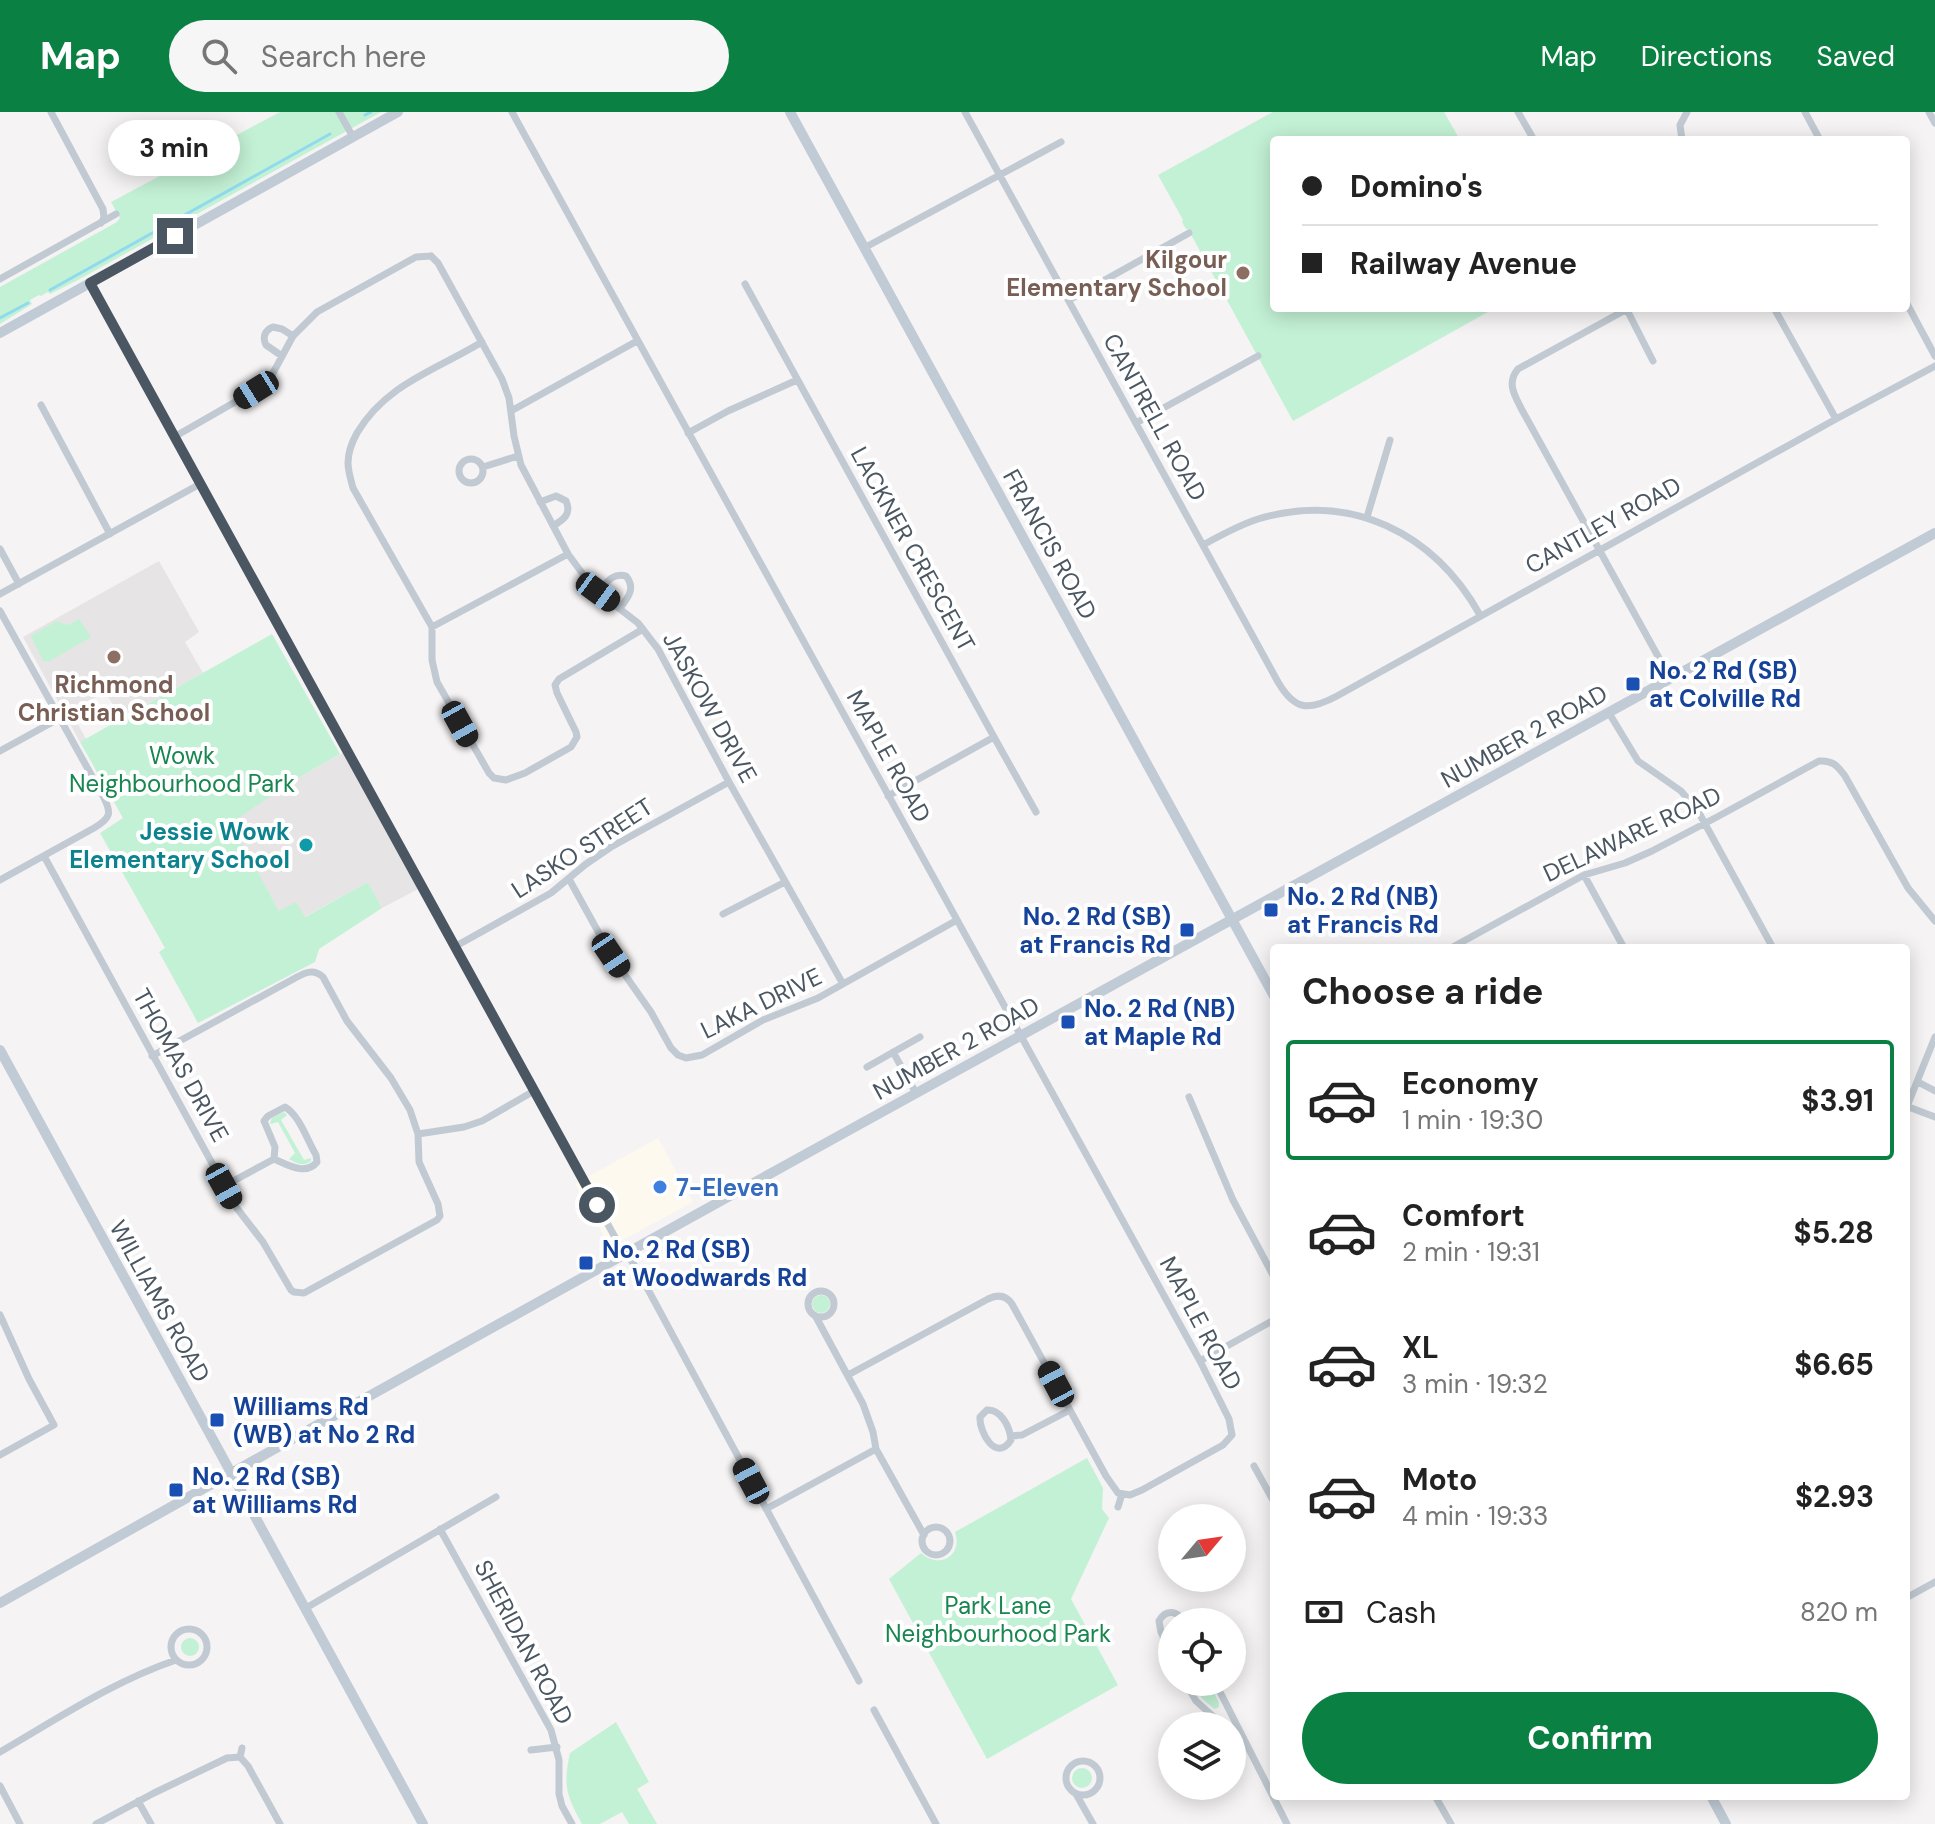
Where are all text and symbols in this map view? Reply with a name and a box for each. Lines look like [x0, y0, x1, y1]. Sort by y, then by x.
search box [169, 20, 729, 92]
text: Map [40, 31, 121, 81]
icon: search [197, 34, 241, 78]
text: Search here [261, 37, 426, 76]
text: Map [1540, 38, 1597, 75]
text: Directions [1641, 38, 1773, 75]
text: Saved [1817, 38, 1895, 75]
callout: 3 min [109, 120, 241, 176]
text: 3 min [139, 131, 209, 165]
text: Domino's [1350, 167, 1483, 206]
route end [157, 218, 193, 254]
place label: Kilgour Elementary School [1006, 244, 1227, 303]
text: Railway Avenue [1350, 244, 1577, 283]
marker: Kilgour Elementary School [1234, 264, 1252, 282]
street label: CANTRELL ROAD [1096, 328, 1214, 506]
car [229, 367, 283, 413]
street label: LACKNER CRESCENT [844, 441, 982, 657]
street label: FRANCIS ROAD [996, 464, 1104, 624]
street label: CANTLEY ROAD [1520, 469, 1686, 581]
car [572, 568, 624, 616]
street label: JASKOW DRIVE [656, 626, 764, 788]
marker: Richmond Christian School [105, 648, 123, 666]
place label: No. 2 Rd (SB) at Colville Rd [1649, 655, 1801, 714]
place label: Richmond Christian School [18, 669, 210, 728]
marker: No. 2 Rd (SB) at Colville Rd [1624, 675, 1642, 693]
street label: NUMBER 2 ROAD [1435, 677, 1613, 795]
street label: MAPLE ROAD [840, 684, 938, 828]
car [438, 697, 482, 751]
park label: Wowk Neighbourhood Park [69, 740, 295, 799]
street label: DELAWARE ROAD [1538, 779, 1726, 889]
street label: LASKO STREET [505, 791, 659, 905]
place label: Jessie Wowk Elementary School [69, 816, 290, 875]
marker: Jessie Wowk Elementary School [297, 836, 315, 854]
place label: No. 2 Rd (NB) at Francis Rd [1287, 881, 1439, 940]
place label: No. 2 Rd (SB) at Francis Rd [1019, 901, 1171, 960]
marker: No. 2 Rd (NB) at Francis Rd [1262, 901, 1280, 919]
marker: No. 2 Rd (SB) at Francis Rd [1178, 921, 1196, 939]
car [588, 928, 634, 982]
street label: LAKA DRIVE [695, 960, 827, 1046]
text: Choose a ride [1302, 968, 1543, 1015]
street label: THOMAS DRIVE [126, 983, 236, 1147]
street label: NUMBER 2 ROAD [867, 989, 1045, 1107]
place label: No. 2 Rd (NB) at Maple Rd [1084, 993, 1235, 1052]
marker: No. 2 Rd (NB) at Maple Rd [1059, 1013, 1077, 1031]
icon: car [1306, 1064, 1378, 1136]
text: Economy [1402, 1064, 1539, 1103]
text: $3.91 [1801, 1081, 1874, 1120]
text: 1 min · 19:30 [1402, 1103, 1543, 1137]
car [202, 1159, 246, 1213]
place label: 7-Eleven [676, 1172, 779, 1203]
marker: 7-Eleven [651, 1178, 669, 1196]
route start [579, 1187, 615, 1223]
icon: car [1306, 1196, 1378, 1268]
text: Comfort [1402, 1196, 1525, 1235]
text: $5.28 [1794, 1213, 1874, 1252]
street label: WILLIAMS ROAD [103, 1215, 217, 1387]
place label: No. 2 Rd (SB) at Woodwards Rd [602, 1234, 807, 1293]
text: 2 min · 19:31 [1402, 1235, 1540, 1269]
street label: MAPLE ROAD [1153, 1251, 1249, 1395]
marker: No. 2 Rd (SB) at Woodwards Rd [577, 1254, 595, 1272]
icon: car [1306, 1328, 1378, 1400]
text: XL [1402, 1328, 1439, 1367]
text: $6.65 [1794, 1345, 1874, 1384]
car [1034, 1357, 1078, 1411]
text: 3 min · 19:32 [1402, 1367, 1548, 1401]
place label: Williams Rd (WB) at No 2 Rd [233, 1391, 415, 1450]
marker: Williams Rd (WB) at No 2 Rd [208, 1411, 226, 1429]
car [729, 1454, 773, 1508]
icon: car [1306, 1460, 1378, 1532]
text: Moto [1402, 1460, 1477, 1499]
place label: No. 2 Rd (SB) at Williams Rd [192, 1461, 358, 1520]
text: $2.93 [1795, 1477, 1874, 1516]
marker: No. 2 Rd (SB) at Williams Rd [167, 1481, 185, 1499]
text: 4 min · 19:33 [1402, 1499, 1548, 1533]
north arrow [1158, 1504, 1246, 1592]
map controls [1158, 1504, 1246, 1800]
street label: SHERIDAN ROAD [468, 1554, 580, 1730]
park label: Park Lane Neighbourhood Park [885, 1590, 1111, 1649]
icon: cash [1302, 1590, 1346, 1634]
text: Cash [1366, 1593, 1436, 1632]
text: 820 m [1800, 1595, 1878, 1629]
button: locate [1158, 1608, 1246, 1696]
button: Confirm [1302, 1692, 1878, 1784]
button: layers [1158, 1712, 1246, 1800]

